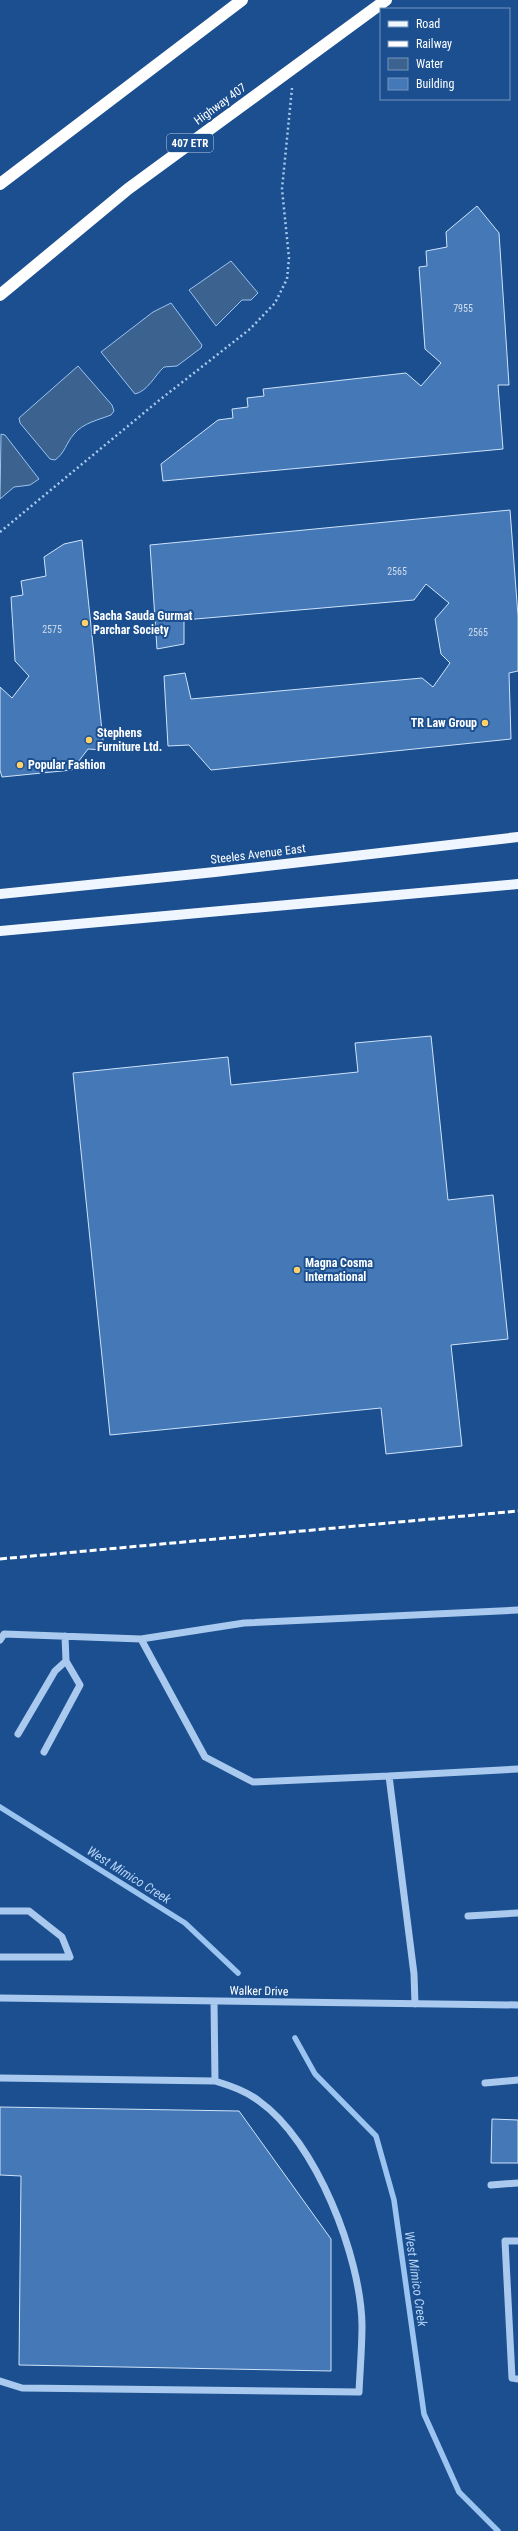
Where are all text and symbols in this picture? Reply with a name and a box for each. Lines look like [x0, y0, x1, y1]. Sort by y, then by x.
legend [380, 8, 510, 100]
text: Road [416, 17, 440, 31]
text: Railway [416, 37, 452, 51]
text: Water [416, 57, 444, 71]
text: Building [416, 77, 454, 91]
street label: Highway 407 [191, 80, 249, 128]
road number: 407 ETR [167, 134, 213, 152]
house number: 7955 [453, 303, 473, 314]
house number: 2565 [387, 566, 407, 577]
place label: Sacha Sauda Gurmat Parchar Society [93, 609, 193, 637]
marker: Sacha Sauda Gurmat Parchar Society [80, 618, 90, 628]
house number: 2575 [42, 624, 62, 635]
house number: 2565 [468, 627, 488, 638]
place label: TR Law Group [411, 716, 477, 730]
marker: TR Law Group [480, 718, 490, 728]
place label: Stephens Furniture Ltd. [97, 726, 162, 754]
marker: Stephens Furniture Ltd. [84, 735, 94, 745]
place label: Popular Fashion [28, 758, 105, 772]
marker: Popular Fashion [15, 760, 25, 770]
street label: Steeles Avenue East [210, 841, 307, 867]
place label: Magna Cosma International [305, 1256, 373, 1284]
marker: Magna Cosma International [292, 1265, 302, 1275]
water label: West Mimico Creek [84, 1843, 174, 1907]
street label: Walker Drive [230, 1983, 289, 1999]
water label: West Mimico Creek [402, 2230, 430, 2328]

